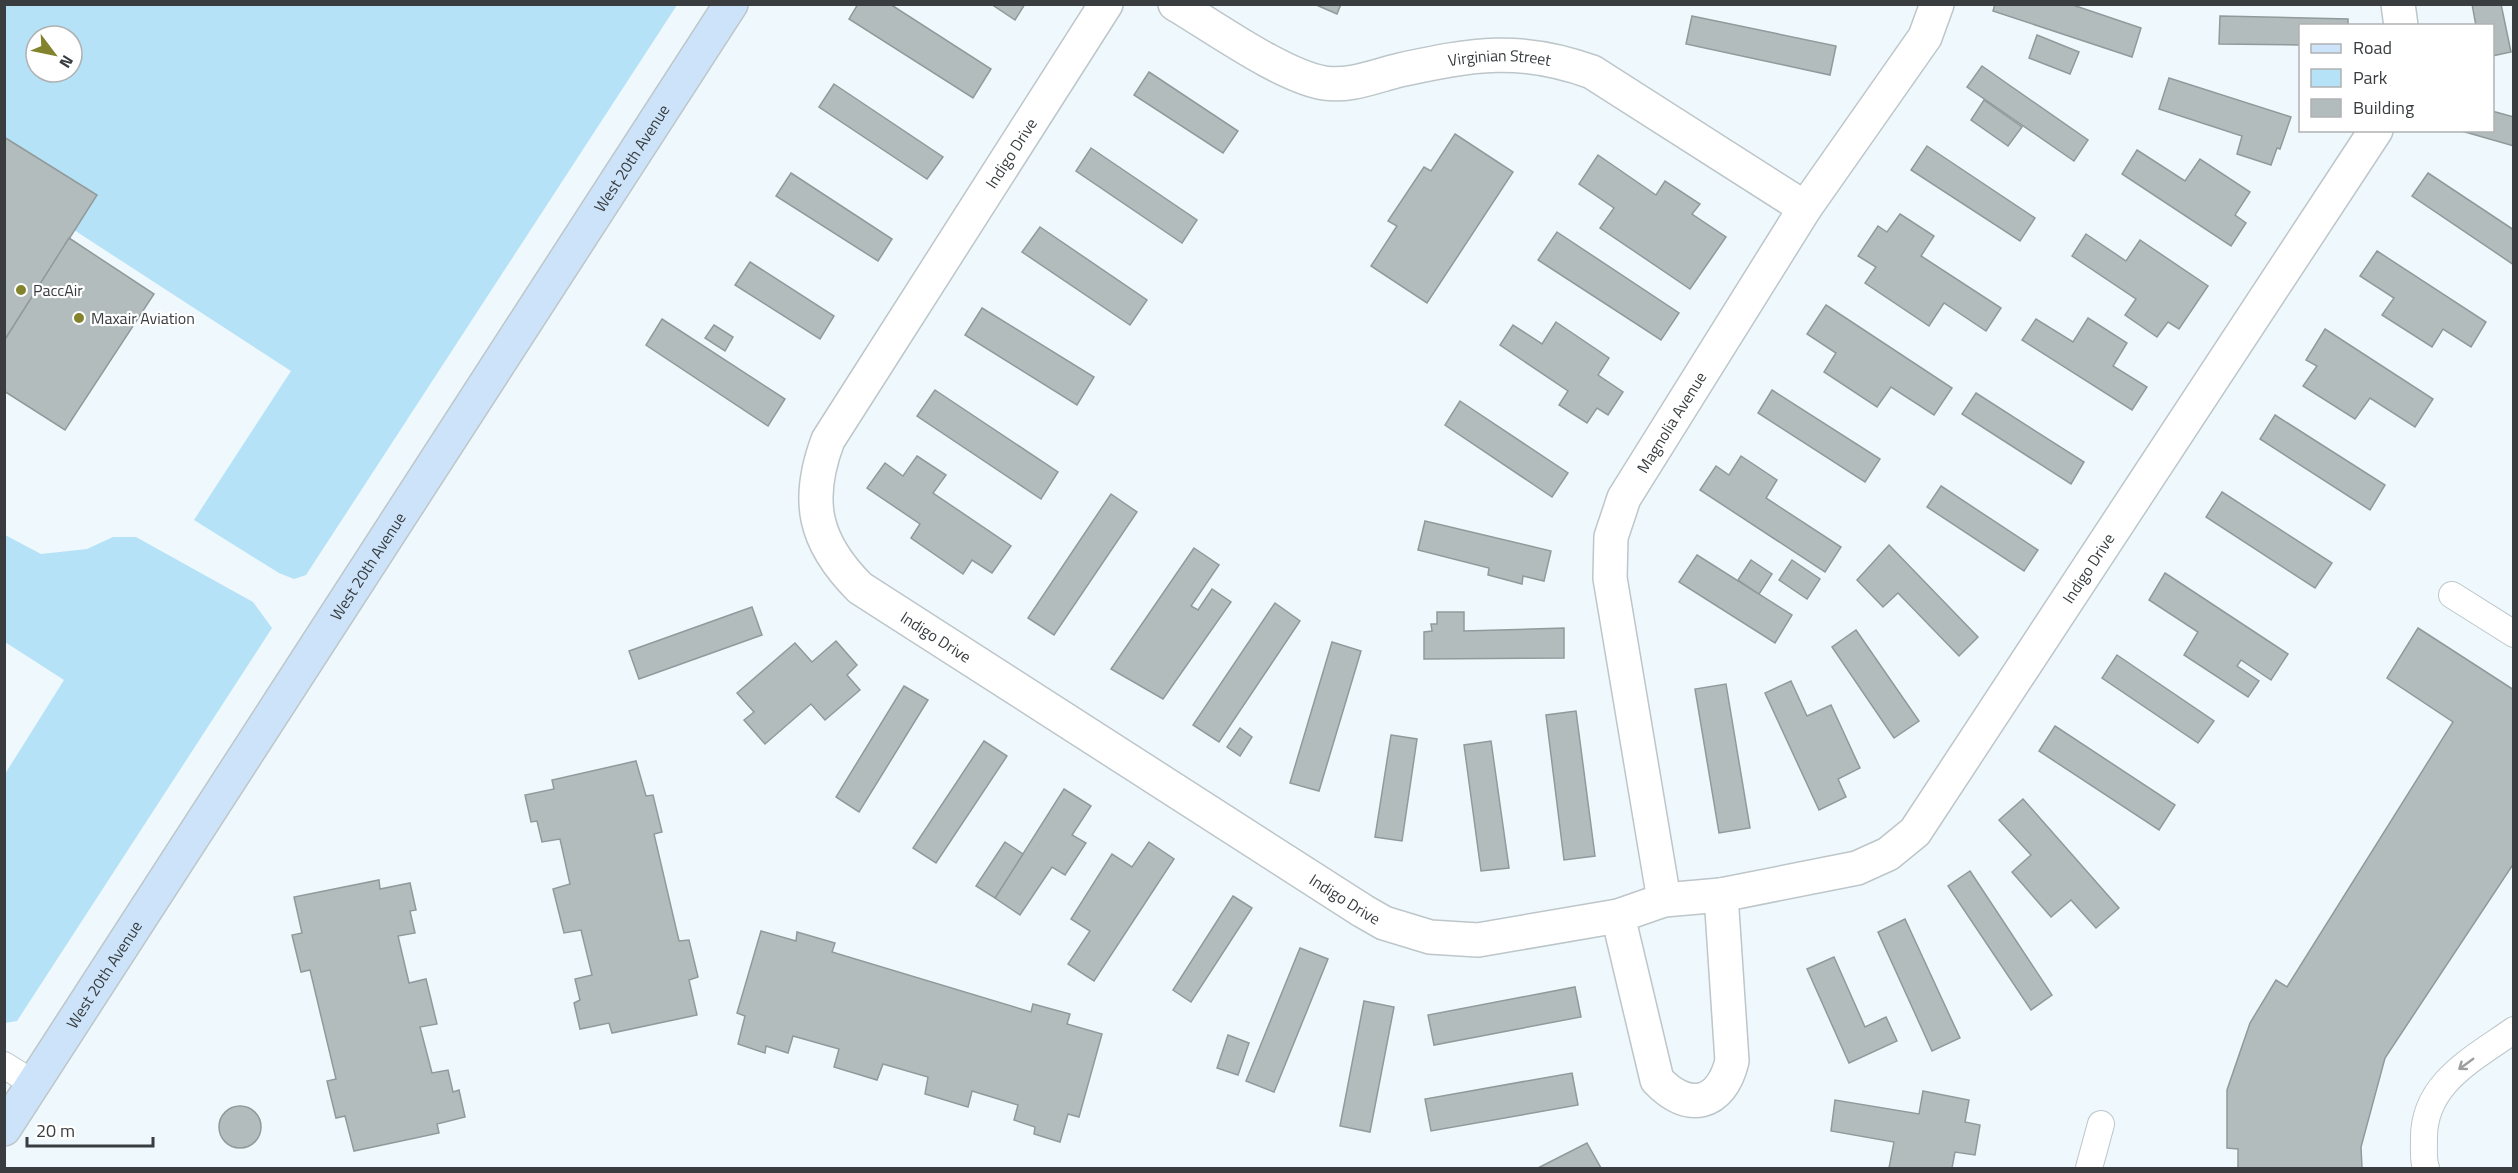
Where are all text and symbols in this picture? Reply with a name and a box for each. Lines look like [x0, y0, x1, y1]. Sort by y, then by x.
north arrow [24, 24, 84, 84]
legend [2299, 24, 2494, 132]
text: Road [2353, 34, 2392, 61]
street label: Virginian Street [1446, 43, 1554, 72]
text: N [54, 51, 80, 73]
text: Park [2353, 64, 2388, 91]
text: Building [2353, 94, 2414, 121]
street label: West 20th Avenue [588, 99, 675, 217]
street label: Indigo Drive [979, 113, 1043, 193]
place label: PaccAir [33, 278, 83, 302]
marker: PaccAir [14, 283, 28, 297]
place label: Maxair Aviation [91, 306, 195, 330]
marker: Maxair Aviation [72, 311, 86, 325]
street label: Magnolia Avenue [1631, 367, 1712, 478]
street label: West 20th Avenue [324, 508, 411, 625]
street label: Indigo Drive [2056, 528, 2120, 608]
street label: Indigo Drive [896, 605, 976, 668]
street label: Indigo Drive [1305, 868, 1385, 931]
street label: West 20th Avenue [60, 916, 148, 1033]
one-way arrow [2459, 1058, 2475, 1070]
scale bar [27, 1110, 153, 1148]
text: 20 m [36, 1117, 75, 1144]

